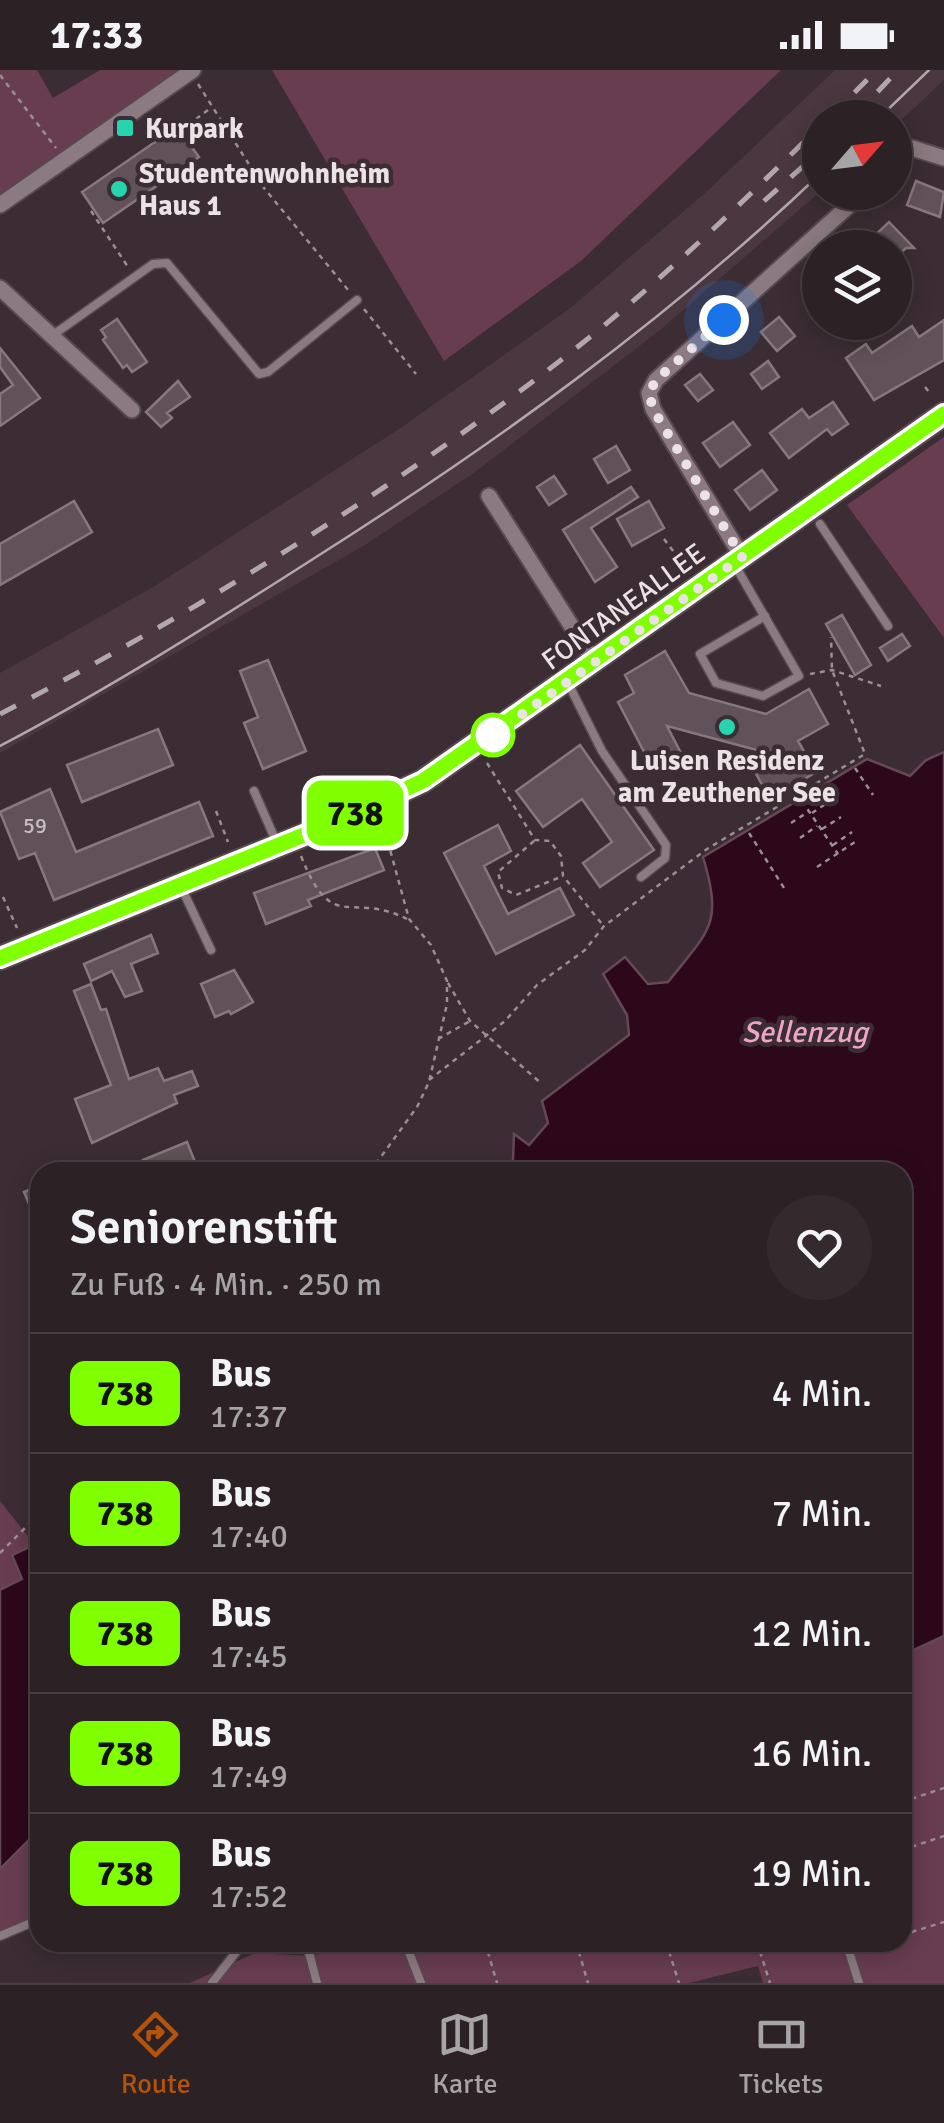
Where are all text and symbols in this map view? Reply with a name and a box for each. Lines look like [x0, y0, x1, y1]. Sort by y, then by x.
text: 17:33 [50, 12, 143, 59]
north arrow [802, 100, 912, 210]
map controls [802, 100, 912, 340]
place label: Kurpark [145, 112, 244, 146]
marker: Kurpark [114, 117, 136, 139]
place label: Studentenwohnheim Haus 1 [139, 157, 390, 223]
marker: Studentenwohnheim Haus 1 [108, 178, 130, 200]
button: layers [802, 230, 912, 340]
your location [699, 295, 749, 345]
street label: FONTANEALLEE [535, 536, 712, 677]
unlabelled marker [472, 714, 514, 756]
marker: Luisen Residenz am Zeuthener See [716, 716, 738, 738]
place label: Luisen Residenz am Zeuthener See [618, 744, 836, 810]
line badge: 738 [298, 780, 412, 846]
text: 738 [327, 792, 383, 835]
house number: 59 [23, 812, 47, 839]
water label: Sellenzug [742, 1014, 870, 1051]
button: heart [767, 1195, 872, 1300]
text: Seniorenstift [70, 1198, 338, 1257]
text: Zu Fuß · 4 Min. · 250 m [70, 1265, 382, 1304]
text: Bus [210, 1350, 271, 1397]
text: 4 Min. [771, 1370, 872, 1417]
text: 738 [97, 1372, 153, 1415]
text: 17:37 [210, 1397, 288, 1436]
text: Bus [210, 1470, 271, 1517]
text: 7 Min. [771, 1490, 872, 1537]
text: 738 [97, 1492, 153, 1535]
text: 17:40 [210, 1517, 288, 1556]
text: Bus [210, 1590, 271, 1637]
text: 12 Min. [751, 1610, 872, 1657]
text: 738 [97, 1612, 153, 1655]
text: 17:45 [210, 1637, 288, 1676]
text: Bus [210, 1710, 271, 1757]
text: 16 Min. [751, 1730, 872, 1777]
text: 738 [97, 1732, 153, 1775]
text: 17:49 [210, 1757, 288, 1796]
text: Bus [210, 1830, 271, 1877]
text: 19 Min. [751, 1850, 872, 1897]
text: 738 [97, 1852, 153, 1895]
text: 17:52 [210, 1877, 288, 1916]
tab: Route [121, 2007, 191, 2101]
tab: Karte [432, 2007, 498, 2101]
tab: Tickets [739, 2007, 823, 2101]

